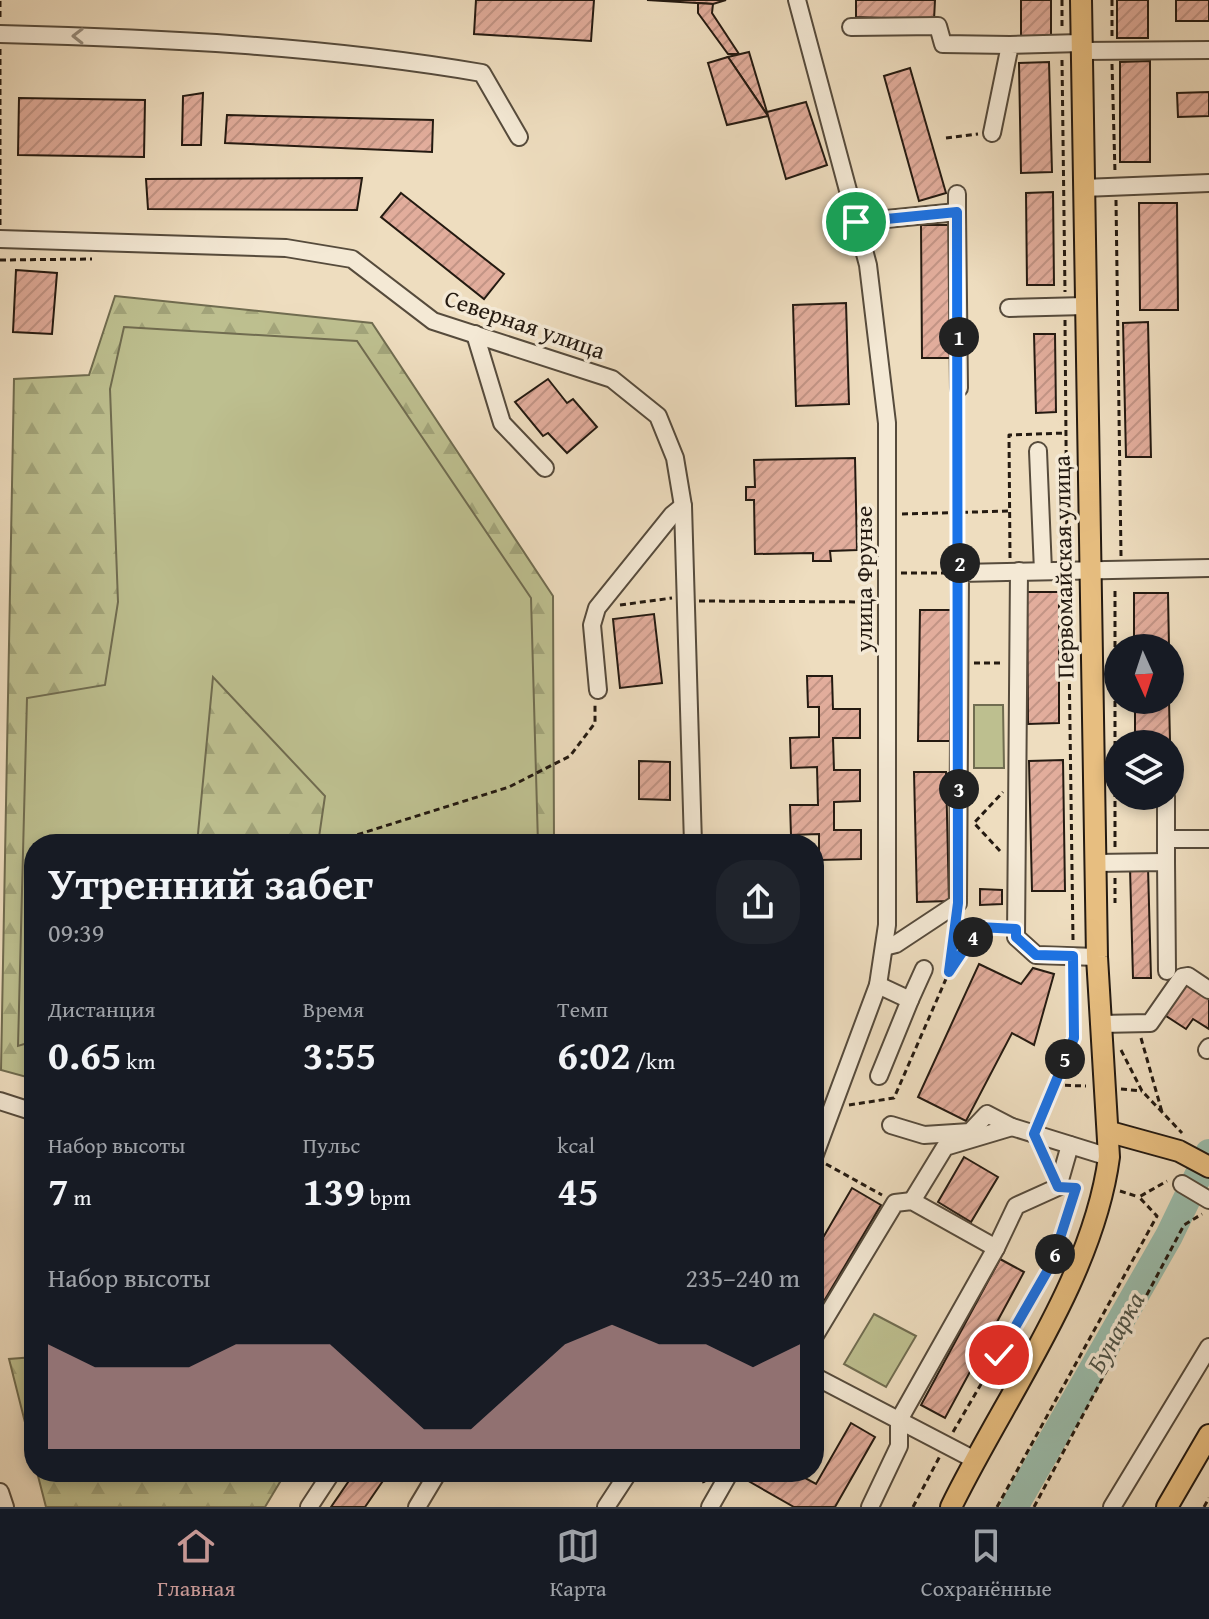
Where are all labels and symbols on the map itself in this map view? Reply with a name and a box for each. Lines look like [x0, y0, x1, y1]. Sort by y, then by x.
one-way arrow [71, 27, 84, 45]
pin [822, 188, 890, 256]
street label: Северная улица [440, 280, 611, 368]
pin: 1 [939, 317, 979, 357]
street label: Первомайская улица [1044, 454, 1082, 679]
street label: улица Фрунзе [846, 506, 881, 653]
pin: 2 [940, 543, 980, 583]
north arrow [1104, 634, 1184, 714]
pin: 3 [939, 769, 979, 809]
pin: 4 [953, 917, 993, 957]
pin: 5 [1045, 1039, 1085, 1079]
pin: 6 [1035, 1234, 1075, 1274]
water label: Бунарка [1076, 1284, 1154, 1380]
pin [965, 1321, 1033, 1389]

